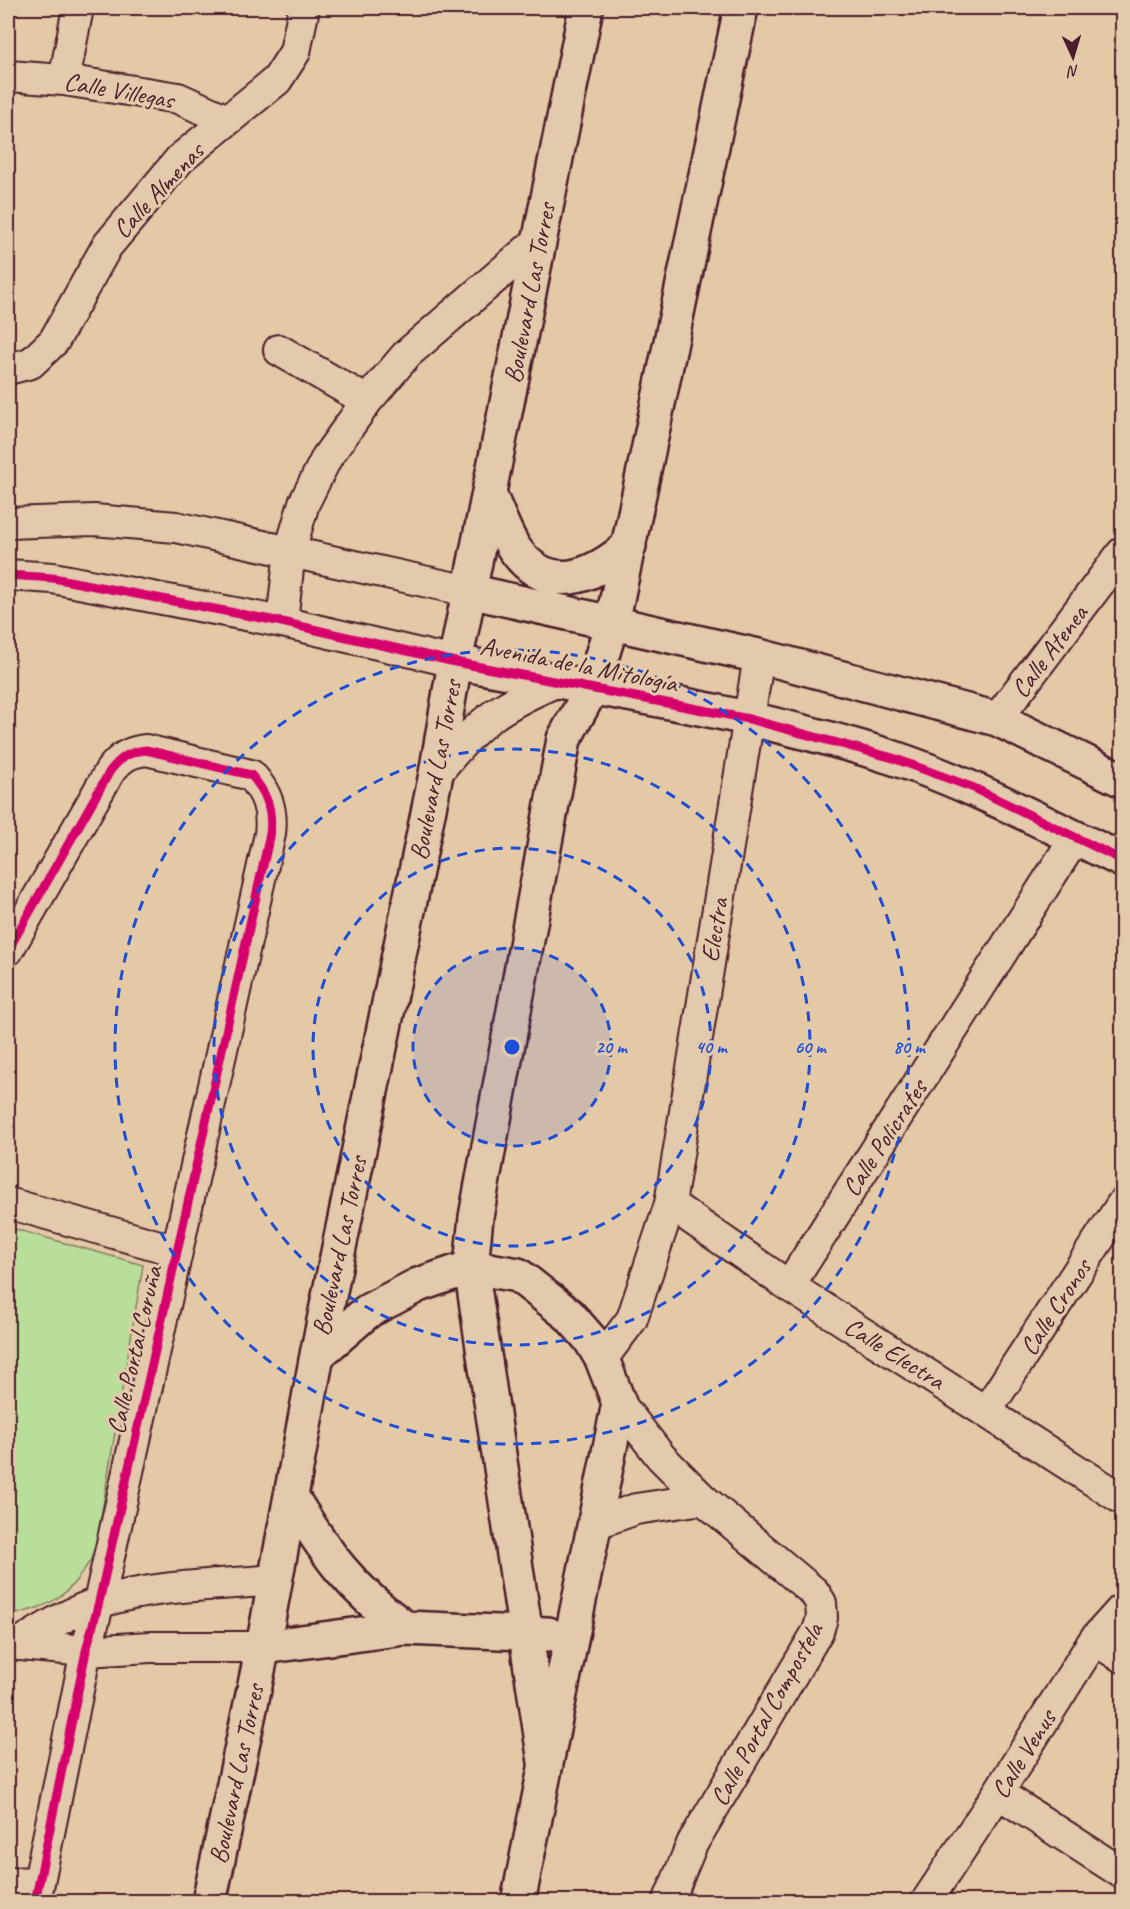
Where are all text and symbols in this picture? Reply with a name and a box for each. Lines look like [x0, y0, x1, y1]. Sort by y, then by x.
north arrow [1043, 27, 1103, 87]
text: N [1065, 61, 1080, 82]
street label: Calle Villegas [62, 65, 178, 117]
street label: Calle Almenas [106, 134, 213, 245]
street label: Boulevard Las Torres [496, 198, 563, 386]
street label: Calle Atenea [1004, 597, 1096, 704]
street label: Avenida de la Mitología [478, 629, 682, 700]
street label: Boulevard Las Torres [402, 675, 469, 863]
street label: Electra [693, 894, 736, 964]
text: 20 m [596, 1036, 628, 1058]
text: 40 m [696, 1036, 728, 1058]
text: 60 m [794, 1036, 827, 1058]
text: 80 m [894, 1036, 926, 1058]
centre of rings [502, 1037, 522, 1057]
street label: Calle Policrates [835, 1072, 935, 1203]
street label: Boulevard Las Torres [304, 1151, 375, 1339]
street label: Calle Cronos [1012, 1251, 1100, 1362]
street label: Calle Portal Coruña [99, 1261, 170, 1437]
street label: Calle Electra [838, 1310, 952, 1398]
street label: Calle Portal Compostela [703, 1616, 831, 1812]
street label: Boulevard Las Torres [201, 1679, 272, 1867]
street label: Calle Venus [984, 1702, 1064, 1804]

